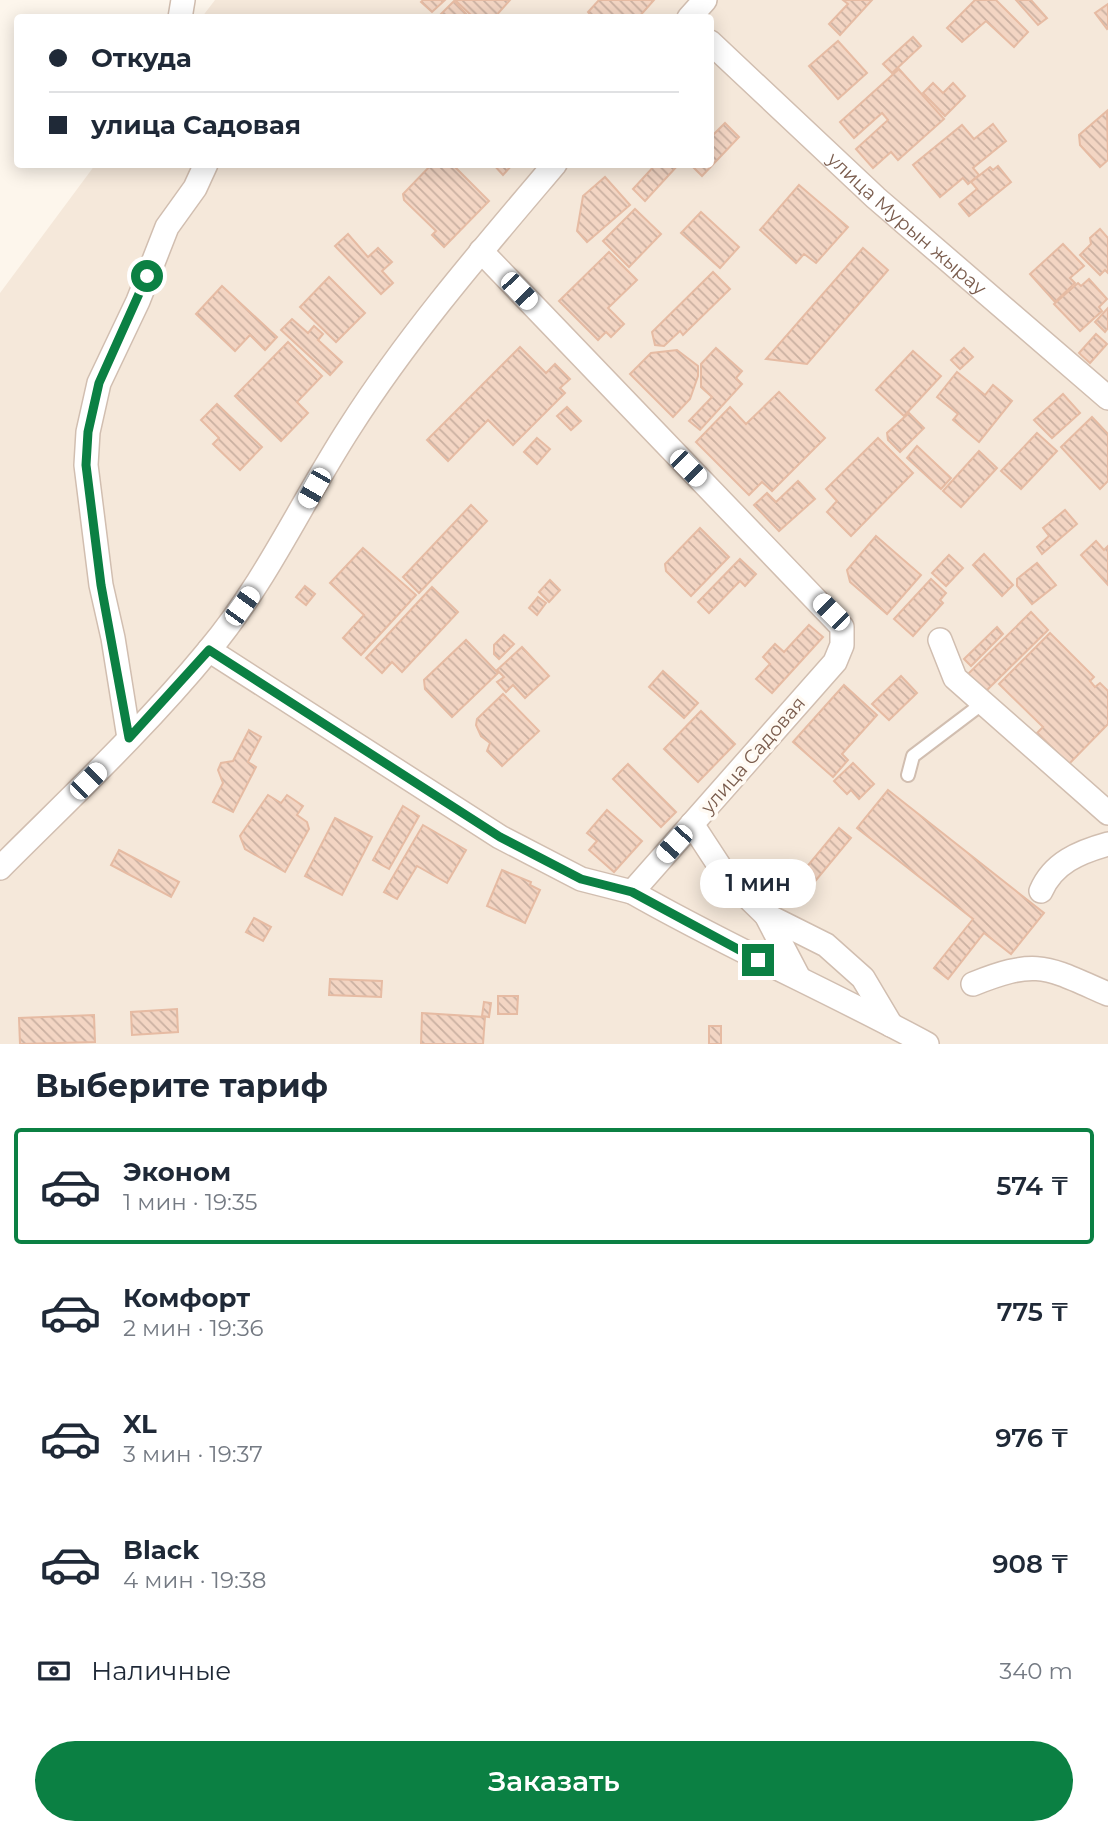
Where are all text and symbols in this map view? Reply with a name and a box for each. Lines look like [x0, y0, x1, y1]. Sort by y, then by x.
text: Откуда [91, 42, 192, 74]
text: улица Садовая [91, 109, 301, 141]
street label: улица Мурын жырау [822, 147, 992, 300]
route start [131, 260, 163, 292]
car [497, 269, 542, 313]
car [666, 446, 711, 490]
car [295, 465, 334, 511]
car [222, 583, 263, 629]
car [809, 590, 854, 634]
street label: улица Садовая [695, 692, 810, 819]
car [66, 759, 111, 803]
car [653, 821, 696, 867]
callout: 1 мин [700, 858, 816, 908]
text: 1 мин [725, 869, 791, 897]
route end [742, 944, 774, 976]
text: Выберите тариф [35, 1066, 328, 1105]
icon: car [39, 1155, 102, 1218]
text: Эконом [123, 1156, 231, 1188]
text: 574 ₸ [996, 1170, 1069, 1202]
text: 1 мин · 19:35 [123, 1188, 258, 1216]
icon: car [39, 1281, 102, 1344]
text: Комфорт [123, 1282, 250, 1314]
text: 775 ₸ [997, 1296, 1069, 1328]
text: 2 мин · 19:36 [123, 1314, 264, 1342]
icon: car [39, 1407, 102, 1470]
text: XL [123, 1408, 157, 1440]
text: 976 ₸ [995, 1422, 1069, 1454]
text: 3 мин · 19:37 [123, 1440, 263, 1468]
icon: car [39, 1533, 102, 1596]
text: Black [123, 1534, 199, 1566]
text: 908 ₸ [992, 1548, 1069, 1580]
text: 4 мин · 19:38 [123, 1566, 266, 1594]
icon: cash [35, 1652, 73, 1690]
text: Наличные [91, 1655, 231, 1687]
text: 340 m [999, 1657, 1073, 1685]
button: Заказать [35, 1741, 1073, 1821]

